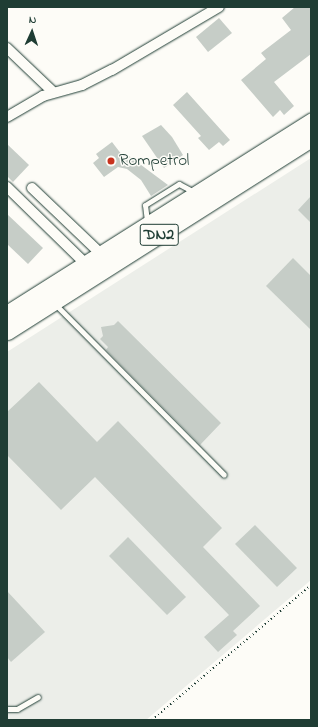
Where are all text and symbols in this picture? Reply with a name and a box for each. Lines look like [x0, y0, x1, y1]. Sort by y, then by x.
north arrow [12, 12, 52, 52]
text: N [28, 12, 37, 28]
place label: Rompetrol [119, 151, 189, 171]
marker: Rompetrol [106, 156, 116, 166]
road number: DN2 [139, 221, 179, 249]

